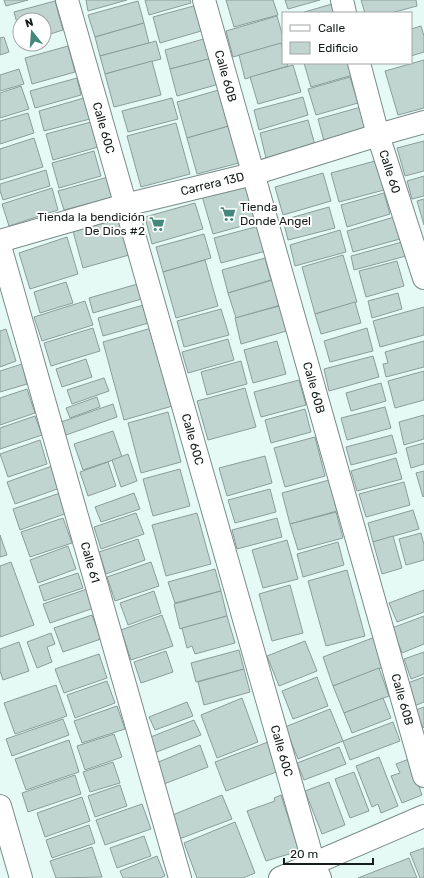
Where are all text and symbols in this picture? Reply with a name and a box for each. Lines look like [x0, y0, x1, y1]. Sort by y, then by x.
north arrow [12, 12, 52, 52]
legend [282, 12, 412, 64]
text: N [24, 16, 35, 30]
text: Calle [318, 21, 345, 35]
text: Edificio [318, 41, 358, 55]
street label: Calle 60B [212, 49, 240, 103]
street label: Calle 60C [90, 100, 118, 155]
street label: Calle 60 [376, 148, 403, 195]
street label: Carrera 13D [179, 169, 246, 198]
place label: Tienda Donde Angel [240, 200, 311, 228]
supermarket icon: Tienda Donde Angel [219, 205, 237, 223]
place label: Tienda la bendición De Dios #2 [37, 210, 145, 238]
supermarket icon: Tienda la bendición De Dios #2 [148, 215, 166, 233]
street label: Calle 60B [300, 360, 328, 415]
street label: Calle 60C [179, 412, 207, 467]
street label: Calle 61 [78, 540, 103, 585]
street label: Calle 60B [388, 672, 416, 727]
street label: Calle 60C [268, 723, 296, 778]
scale bar [284, 840, 373, 866]
text: 20 m [290, 847, 318, 861]

